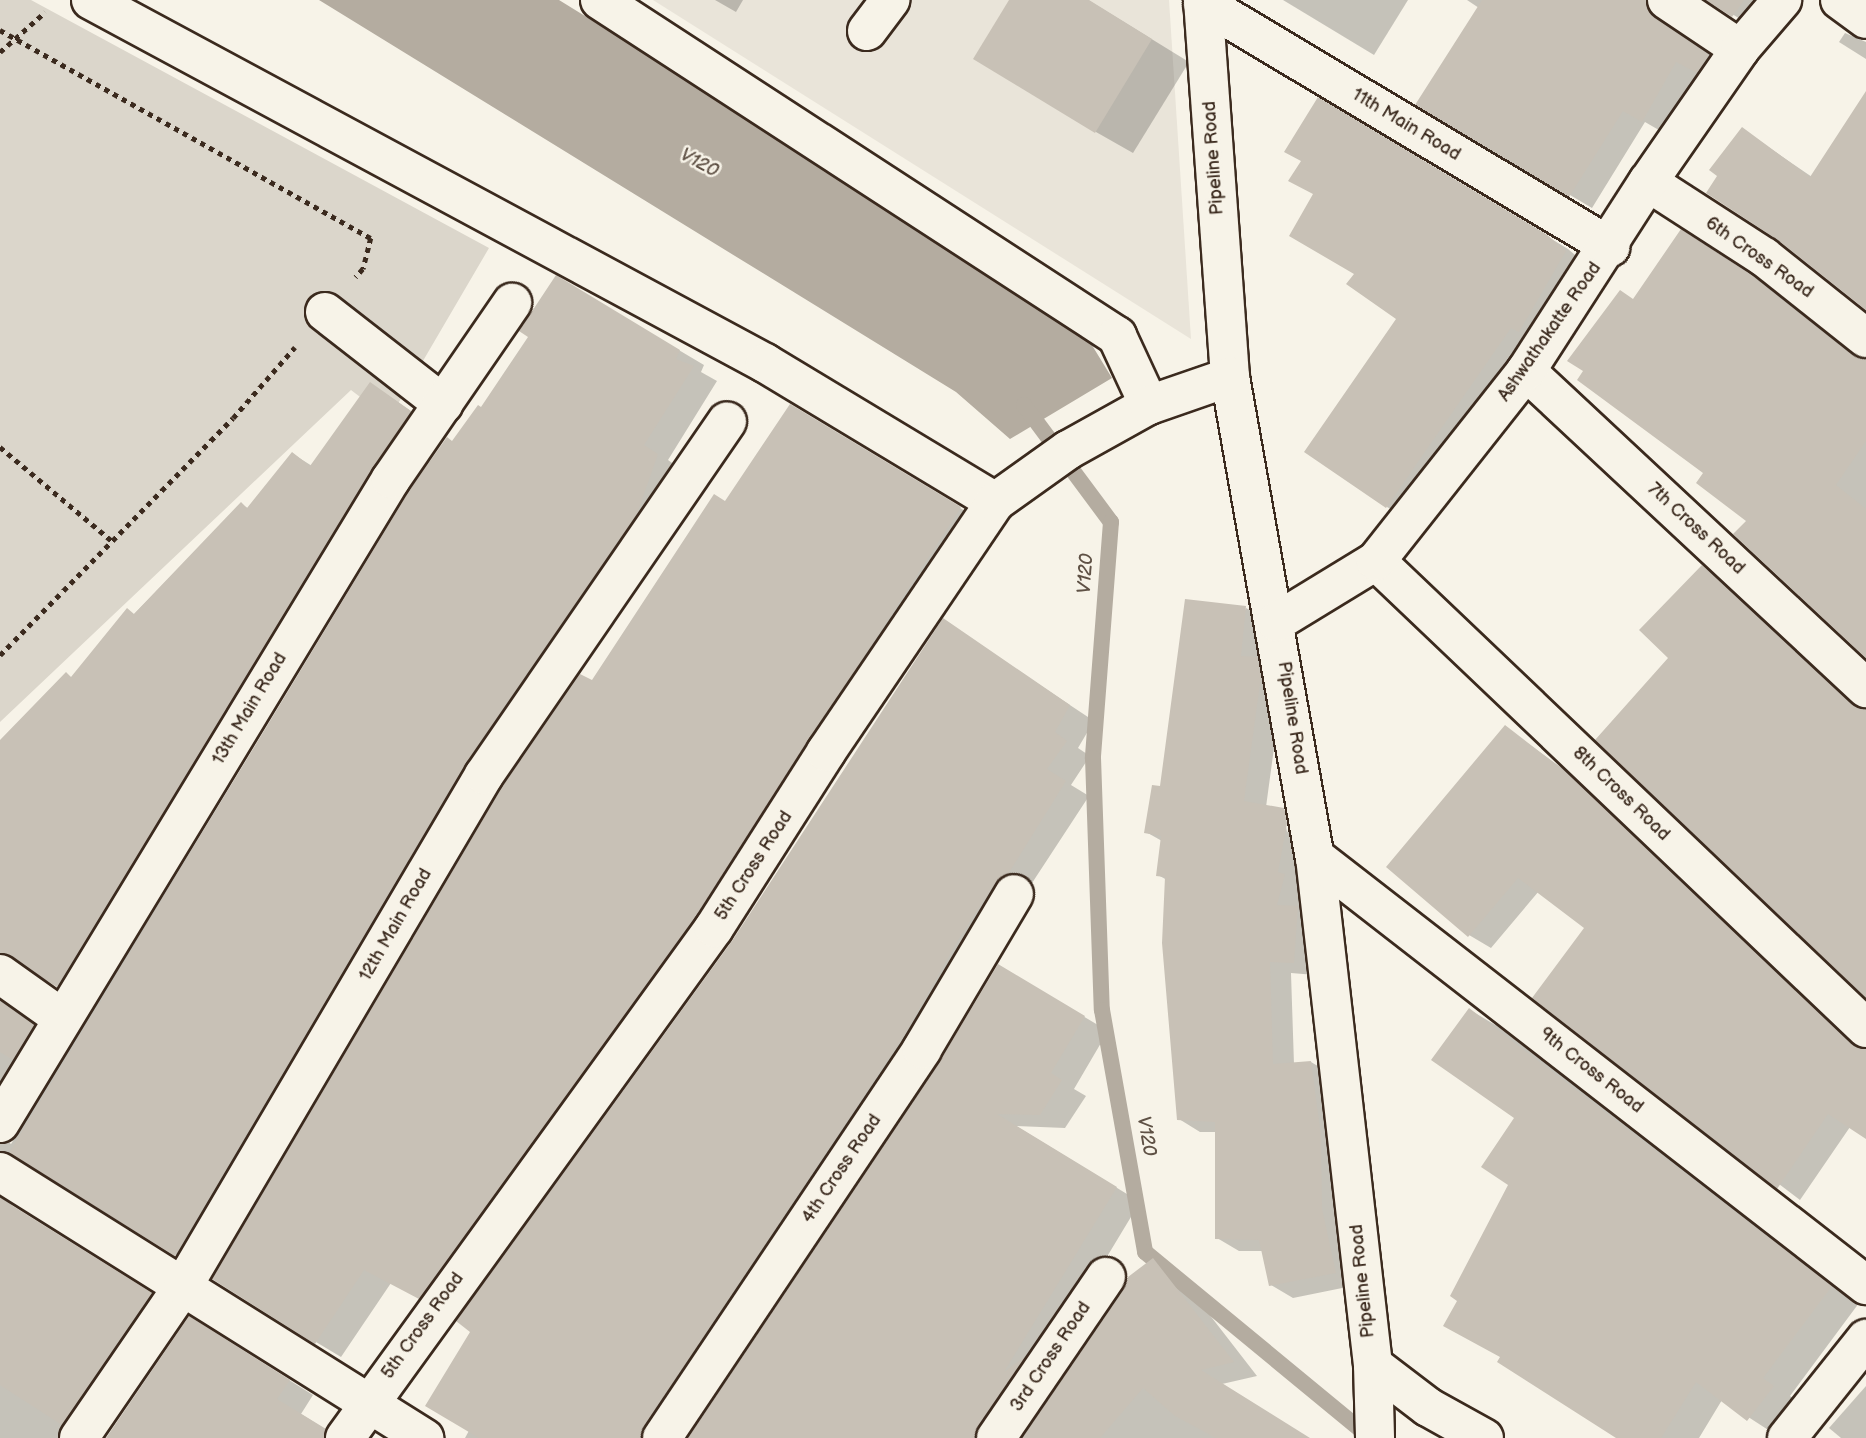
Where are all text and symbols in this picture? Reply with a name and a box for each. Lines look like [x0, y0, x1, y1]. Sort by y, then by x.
street label: 11th Main Road [1348, 84, 1464, 166]
street label: Pipeline Road [1199, 100, 1229, 216]
water label: V120 [676, 143, 722, 183]
street label: 6th Cross Road [1701, 213, 1817, 303]
street label: Ashwathakatte Road [1494, 258, 1606, 406]
street label: 7th Cross Road [1643, 479, 1749, 579]
water label: V120 [1073, 553, 1099, 595]
street label: 13th Main Road [208, 649, 292, 769]
street label: Pipeline Road [1272, 660, 1312, 776]
street label: 8th Cross Road [1568, 742, 1674, 846]
street label: 5th Cross Road [711, 807, 797, 925]
street label: 12th Main Road [355, 865, 437, 985]
street label: 9th Cross Road [1535, 1024, 1647, 1118]
street label: 4th Cross Road [798, 1110, 886, 1228]
water label: V120 [1131, 1114, 1161, 1158]
street label: Pipeline Road [1346, 1223, 1380, 1339]
street label: 5th Cross Road [377, 1269, 469, 1383]
street label: 3rd Cross Road [1006, 1298, 1096, 1416]

